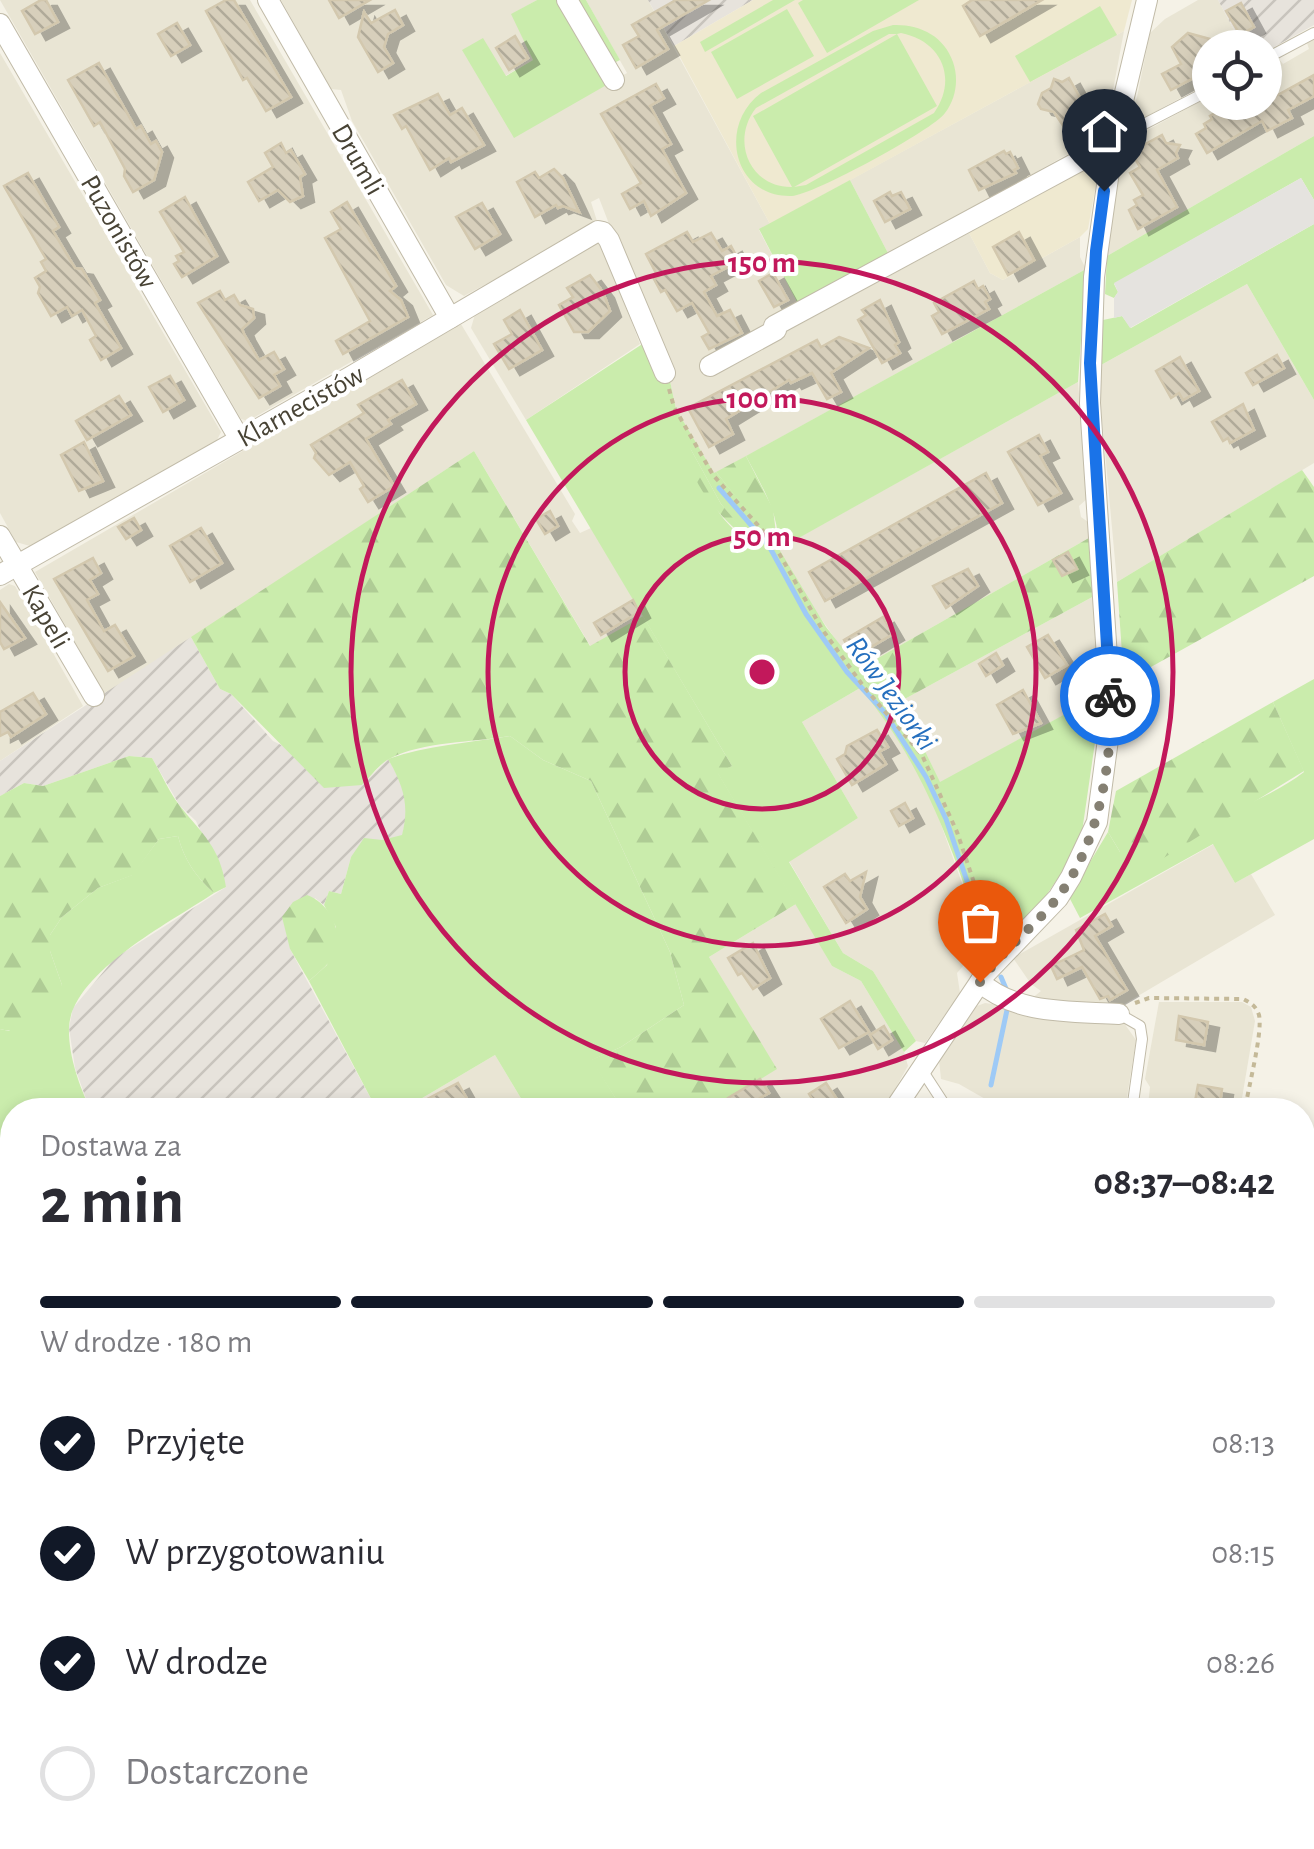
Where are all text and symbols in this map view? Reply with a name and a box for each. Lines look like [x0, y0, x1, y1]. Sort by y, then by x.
map controls [1192, 30, 1282, 120]
button: locate [1192, 30, 1282, 120]
pin [1062, 89, 1147, 192]
icon: home [1077, 104, 1132, 159]
street label: Drumli [326, 120, 389, 200]
street label: Puzonistów [75, 171, 162, 293]
text: 150 m [728, 248, 796, 278]
street label: Klarnecistów [233, 361, 369, 453]
text: 100 m [727, 384, 797, 414]
text: 50 m [733, 522, 791, 552]
street label: Kapeli [16, 580, 75, 654]
water label: Rów Jeziorki [840, 631, 942, 756]
courier [1060, 646, 1160, 746]
centre of rings [744, 654, 780, 690]
icon: bike [1083, 669, 1138, 724]
pin [938, 880, 1023, 983]
icon: bag [953, 895, 1008, 950]
text: Dostawa za [40, 1130, 182, 1162]
text: 08:37–08:42 [1093, 1164, 1275, 1202]
text: 2 min [40, 1170, 184, 1235]
text: W drodze · 180 m [40, 1326, 252, 1358]
icon: check [40, 1416, 95, 1471]
text: Przyjęte [125, 1424, 245, 1462]
text: 08:13 [1211, 1427, 1275, 1459]
icon: check [40, 1526, 95, 1581]
text: W przygotowaniu [125, 1534, 385, 1572]
text: 08:15 [1211, 1537, 1275, 1569]
icon: check [40, 1636, 95, 1691]
text: W drodze [125, 1644, 268, 1682]
text: 08:26 [1206, 1647, 1275, 1679]
text: Dostarczone [125, 1754, 309, 1792]

